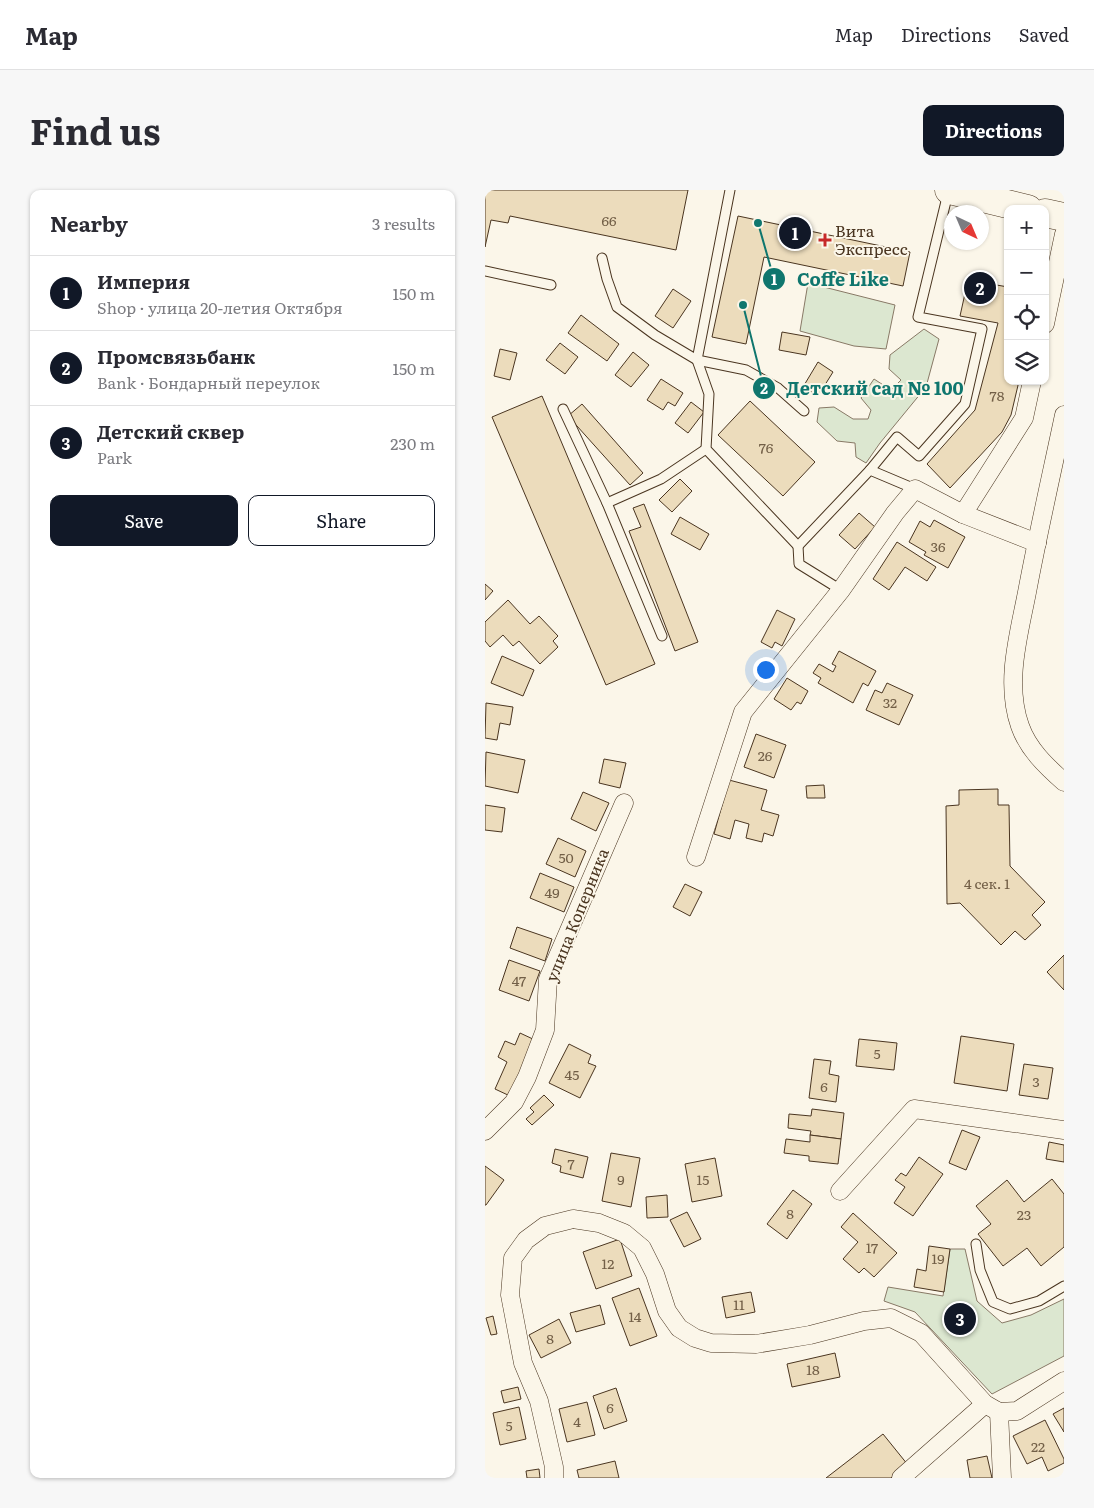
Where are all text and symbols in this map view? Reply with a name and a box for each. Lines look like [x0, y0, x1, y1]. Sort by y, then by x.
text: Map [25, 17, 78, 52]
text: Map [835, 21, 873, 48]
text: Directions [901, 21, 991, 48]
text: Saved [1019, 21, 1069, 48]
text: Find us [30, 104, 160, 156]
button: Directions [923, 105, 1064, 156]
north arrow [944, 205, 989, 250]
map controls [1004, 205, 1049, 385]
button: + [1004, 205, 1049, 250]
text: Nearby [50, 207, 128, 238]
house number: 66 [601, 210, 617, 230]
text: 3 results [372, 211, 435, 235]
pin: 1 [779, 214, 811, 252]
place label: Вита Экспресс [835, 218, 908, 260]
marker: Вита Экспресс [819, 234, 831, 246]
button: − [1004, 250, 1049, 295]
callout: Coffe Like [762, 263, 899, 296]
text: Coffe Like [797, 265, 889, 292]
text: Империя [97, 267, 190, 295]
text: 1 [771, 267, 777, 290]
pin: 2 [964, 269, 996, 307]
text: 1 [63, 281, 69, 305]
text: 150 m [392, 281, 435, 305]
text: Shop · улица 20-летия Октября [97, 295, 343, 319]
button: locate [1004, 295, 1049, 340]
button: layers [1004, 340, 1049, 385]
text: Промсвязьбанк [97, 342, 255, 370]
text: 2 [62, 356, 70, 380]
text: 150 m [392, 356, 435, 380]
text: Bank · Бондарный переулок [97, 370, 320, 394]
callout: Детский сад № 100 [751, 372, 973, 405]
text: Детский сад № 100 [786, 374, 964, 401]
text: 2 [760, 376, 768, 399]
house number: 78 [990, 385, 1005, 405]
text: Детский сквер [97, 417, 244, 445]
text: 3 [62, 431, 70, 455]
text: 230 m [390, 431, 435, 455]
house number: 76 [759, 437, 774, 457]
text: Park [97, 445, 132, 469]
button: Save [50, 495, 238, 546]
button: Share [248, 495, 435, 546]
house number: 36 [930, 536, 946, 556]
your location [753, 657, 779, 683]
house number: 32 [883, 692, 897, 712]
house number: 26 [758, 745, 773, 765]
street label: улица Коперника [538, 844, 614, 985]
house number: 50 [558, 847, 574, 867]
house number: 4 сек. 1 [964, 873, 1010, 893]
house number: 49 [544, 882, 560, 902]
house number: 47 [512, 970, 526, 990]
house number: 5 [873, 1043, 881, 1063]
house number: 45 [565, 1064, 579, 1084]
house number: 3 [1032, 1071, 1040, 1091]
house number: 6 [820, 1076, 828, 1096]
house number: 7 [567, 1153, 575, 1173]
house number: 9 [617, 1169, 625, 1189]
house number: 15 [697, 1169, 709, 1189]
house number: 8 [786, 1203, 794, 1223]
house number: 23 [1017, 1204, 1031, 1224]
house number: 17 [866, 1237, 878, 1257]
house number: 19 [931, 1248, 945, 1268]
house number: 12 [602, 1253, 614, 1273]
house number: 11 [733, 1294, 745, 1314]
pin: 3 [944, 1300, 976, 1338]
house number: 14 [629, 1306, 642, 1326]
house number: 8 [546, 1328, 554, 1348]
house number: 18 [806, 1359, 820, 1379]
house number: 6 [606, 1397, 614, 1417]
house number: 4 [573, 1411, 581, 1431]
house number: 5 [505, 1415, 513, 1435]
house number: 22 [1031, 1436, 1045, 1456]

